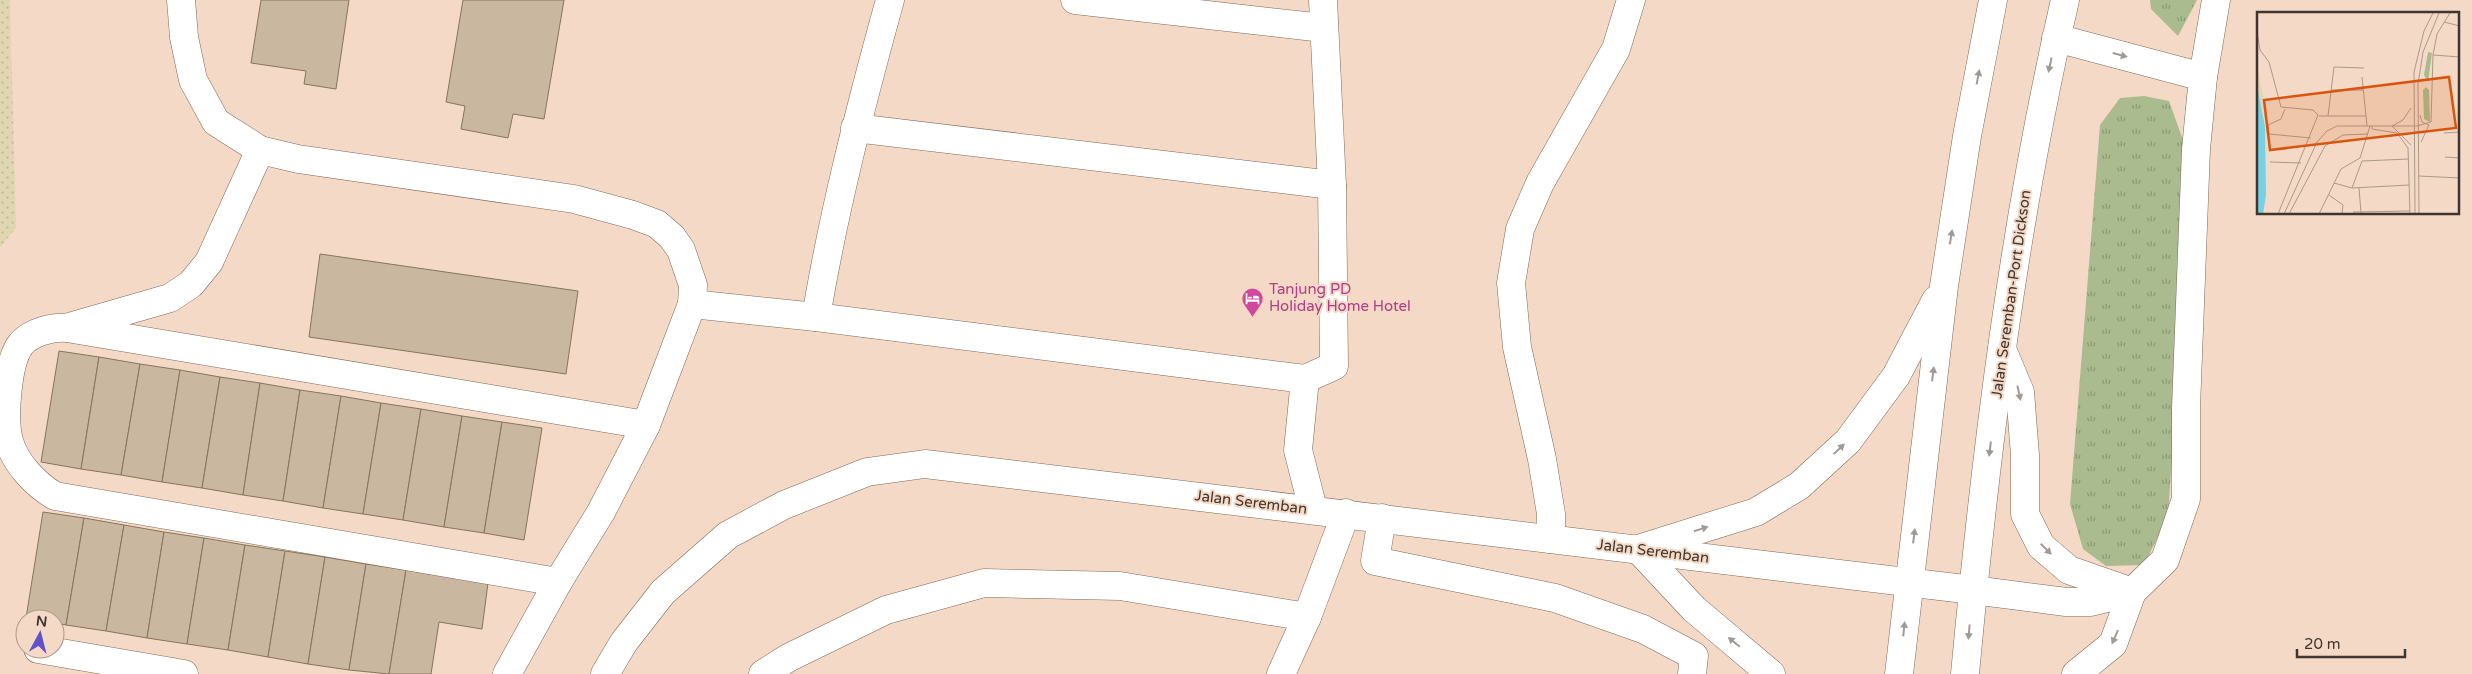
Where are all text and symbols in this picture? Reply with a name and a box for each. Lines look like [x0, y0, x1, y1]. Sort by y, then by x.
inset map [2257, 12, 2460, 215]
one-way arrow [2113, 51, 2128, 59]
one-way arrow [2046, 57, 2054, 73]
one-way arrow [1975, 69, 1983, 85]
street label: Jalan Seremban-Port Dickson [1987, 189, 2035, 399]
one-way arrow [1947, 229, 1955, 245]
place label: Tanjung PD Holiday Home Hotel [1269, 280, 1411, 315]
hotel icon: Tanjung PD Holiday Home Hotel [1241, 286, 1265, 317]
one-way arrow [1929, 366, 1937, 382]
one-way arrow [2015, 386, 2023, 401]
one-way arrow [1986, 441, 1994, 457]
one-way arrow [1833, 443, 1845, 455]
street label: Jalan Seremban [1194, 486, 1308, 518]
one-way arrow [1694, 525, 1709, 533]
one-way arrow [1910, 528, 1918, 544]
street label: Jalan Seremban [1596, 535, 1710, 567]
one-way arrow [2040, 543, 2052, 555]
north arrow [15, 609, 65, 659]
text: N [35, 612, 48, 631]
one-way arrow [1900, 621, 1908, 637]
one-way arrow [1965, 624, 1973, 640]
scale bar [2297, 626, 2404, 658]
one-way arrow [2110, 630, 2119, 645]
text: 20 m [2304, 635, 2341, 653]
one-way arrow [1728, 636, 1741, 647]

